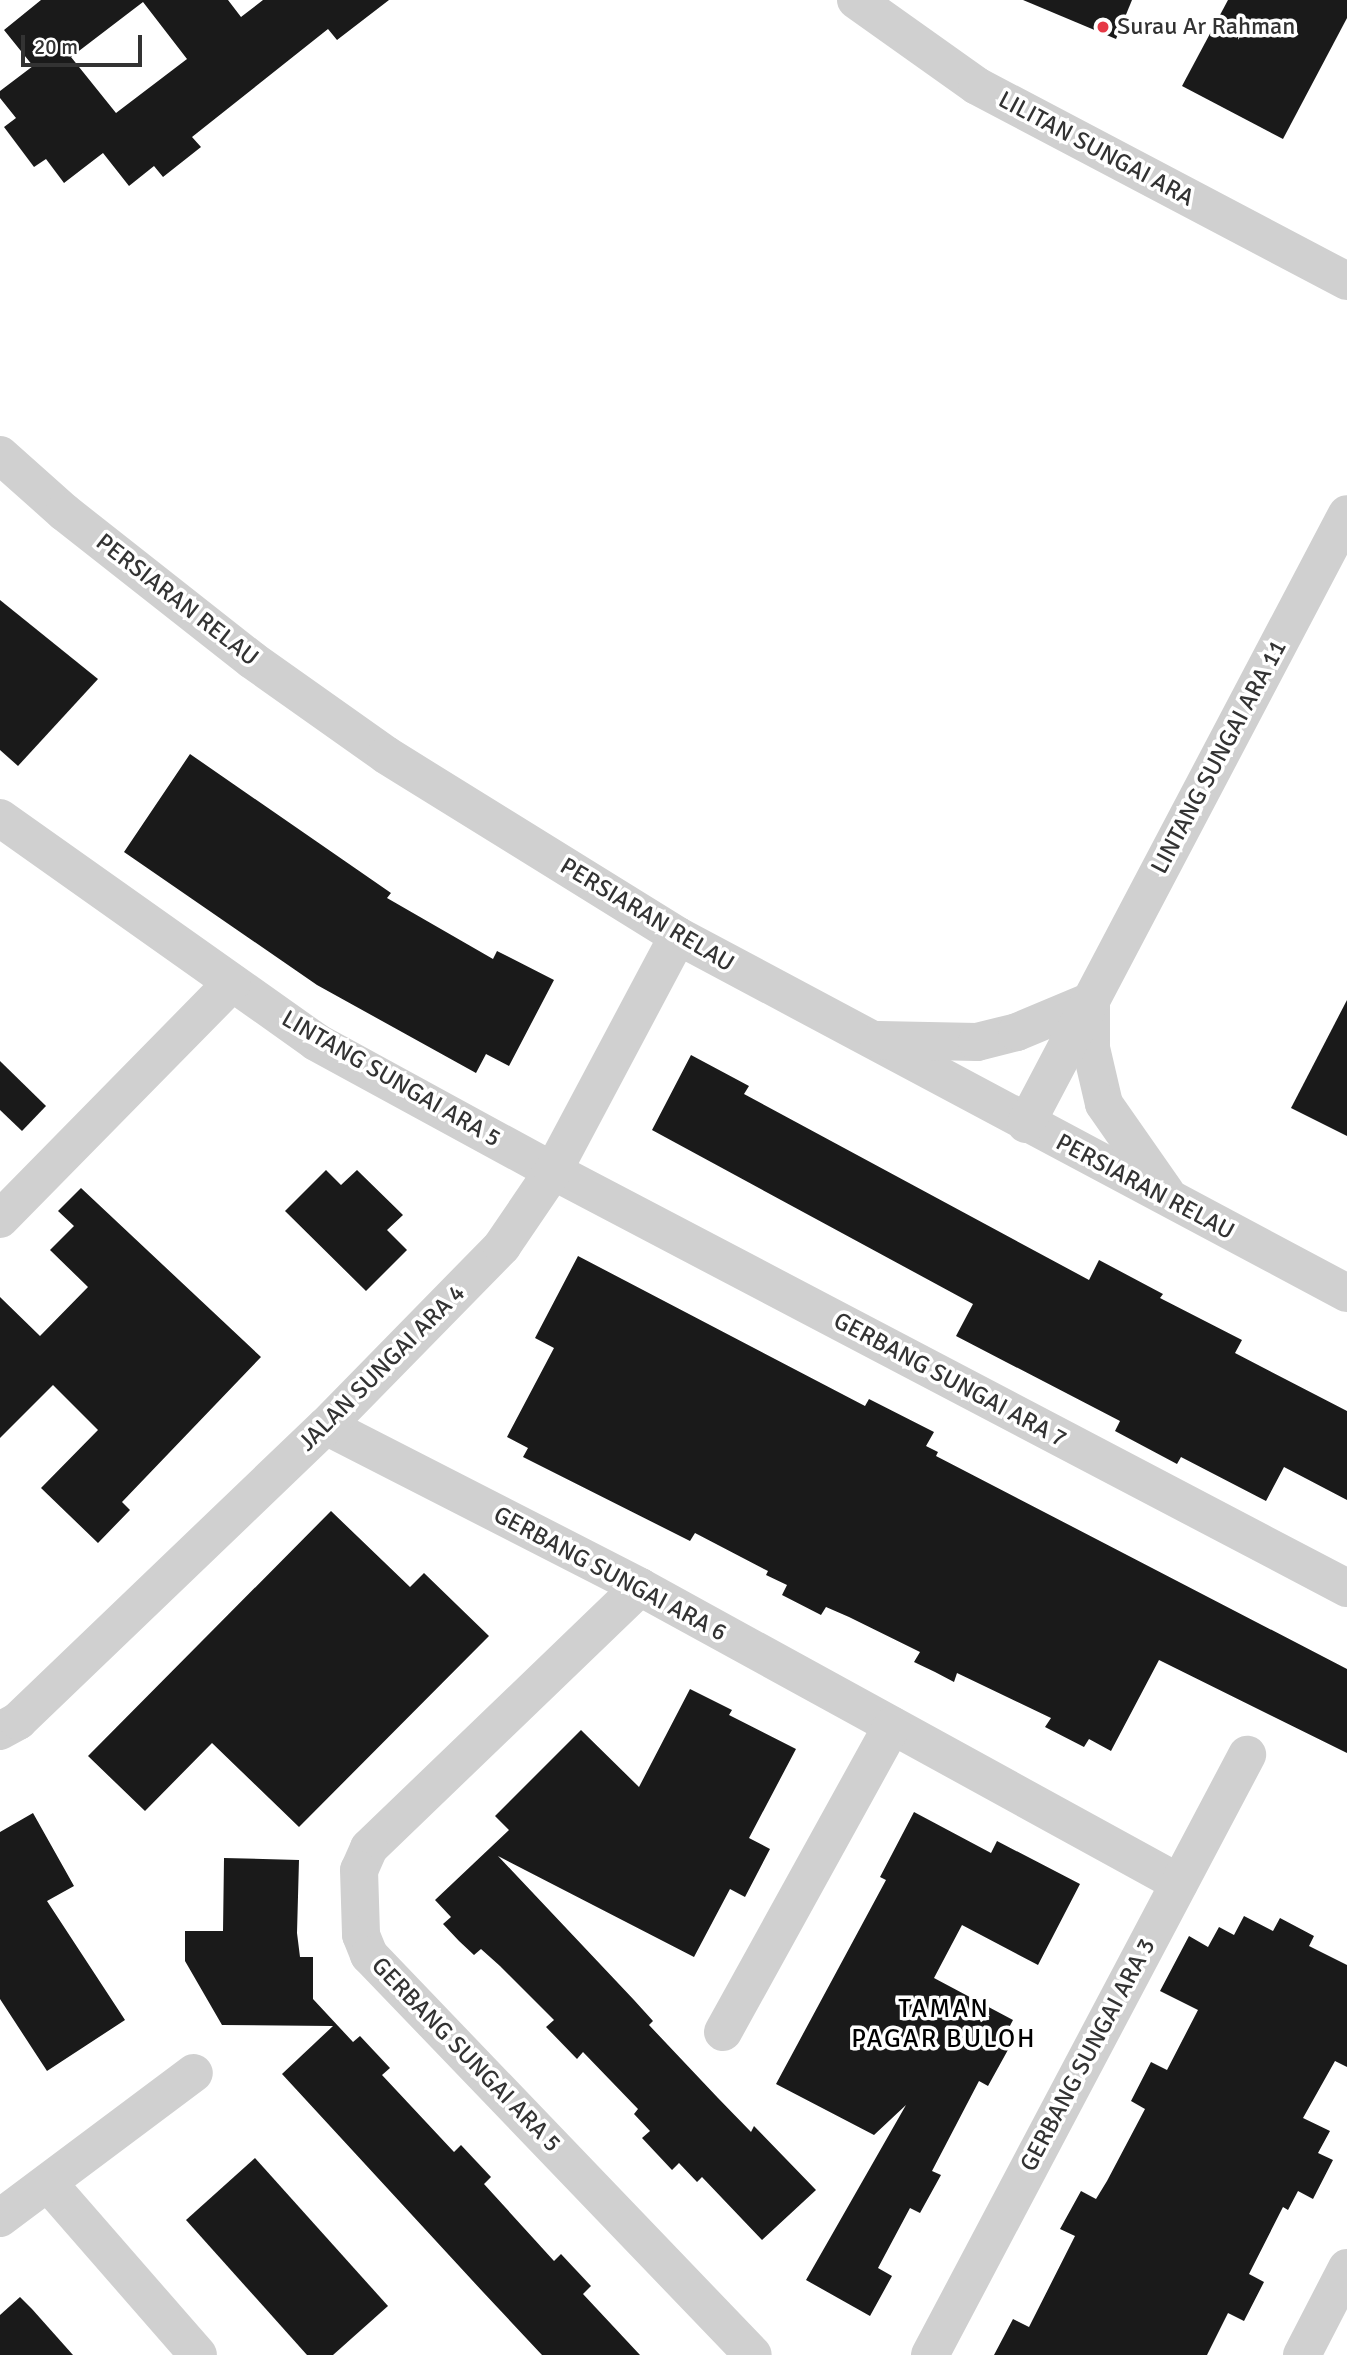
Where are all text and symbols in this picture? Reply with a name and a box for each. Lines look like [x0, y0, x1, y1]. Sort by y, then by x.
place label: Surau Ar Rahman [1117, 13, 1295, 41]
marker: Surau Ar Rahman [1095, 19, 1111, 35]
scale bar [24, 21, 145, 65]
text: 20 m [34, 34, 78, 60]
street label: LILITAN SUNGAI ARA [993, 85, 1199, 213]
street label: PERSIARAN RELAU [90, 528, 264, 672]
street label: LINTANG SUNGAI ARA 11 [1145, 635, 1293, 879]
street label: PERSIARAN RELAU [555, 852, 739, 978]
street label: LINTANG SUNGAI ARA 5 [277, 1005, 505, 1153]
street label: PERSIARAN RELAU [1051, 1128, 1239, 1246]
street label: JALAN SUNGAI ARA 4 [293, 1279, 471, 1457]
street label: GERBANG SUNGAI ARA 7 [829, 1306, 1071, 1454]
street label: GERBANG SUNGAI ARA 6 [489, 1500, 731, 1648]
street label: GERBANG SUNGAI ARA 3 [1014, 1934, 1162, 2176]
street label: GERBANG SUNGAI ARA 5 [365, 1952, 567, 2158]
district label: TAMAN PAGAR BULOH [853, 1994, 1035, 2056]

